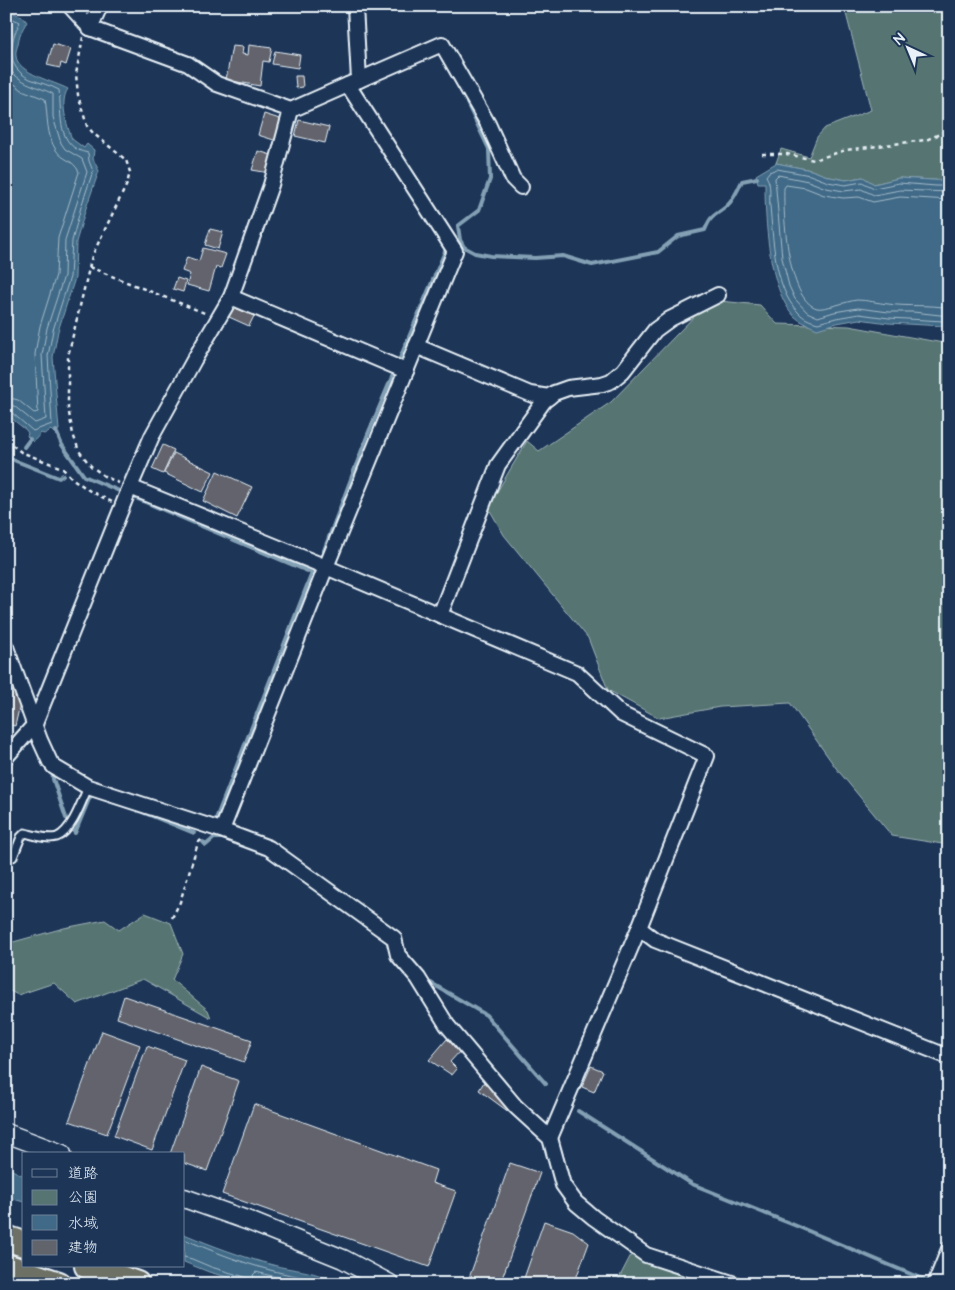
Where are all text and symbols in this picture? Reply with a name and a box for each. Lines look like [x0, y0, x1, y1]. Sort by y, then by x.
north arrow [882, 22, 932, 72]
text: N [890, 29, 910, 50]
legend [22, 1152, 185, 1268]
text: 道路 [68, 1163, 98, 1184]
text: 公園 [68, 1187, 98, 1208]
text: 水域 [68, 1213, 98, 1234]
text: 建物 [68, 1237, 98, 1258]

